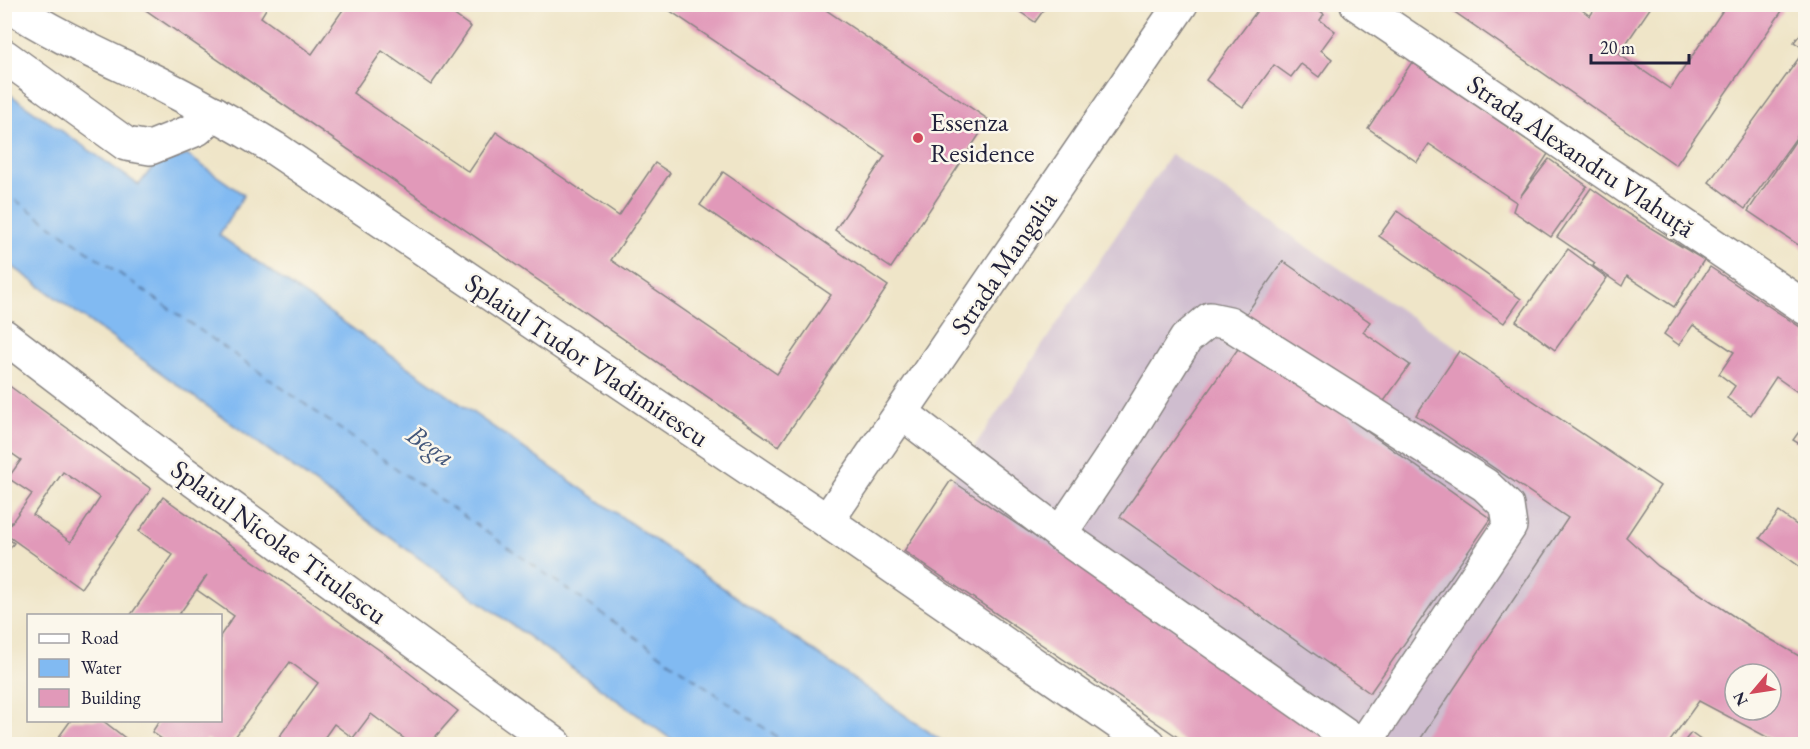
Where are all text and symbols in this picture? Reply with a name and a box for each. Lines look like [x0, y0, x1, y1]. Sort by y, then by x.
scale bar [1591, 27, 1688, 65]
text: 20 m [1600, 36, 1635, 59]
street label: Strada Alexandru Vlahuță [1461, 66, 1702, 245]
place label: Essenza Residence [930, 104, 1035, 170]
marker: Essenza Residence [911, 131, 925, 145]
street label: Strada Mangalia [943, 184, 1065, 341]
street label: Splaiul Tudor Vladimirescu [459, 265, 716, 454]
water label: Bega [399, 415, 462, 474]
street label: Splaiul Nicolae Titulescu [164, 451, 394, 632]
legend [27, 614, 222, 722]
text: Road [81, 626, 120, 649]
text: Water [81, 656, 122, 679]
north arrow [1723, 662, 1783, 722]
text: Building [81, 686, 141, 709]
text: N [1728, 688, 1753, 710]

